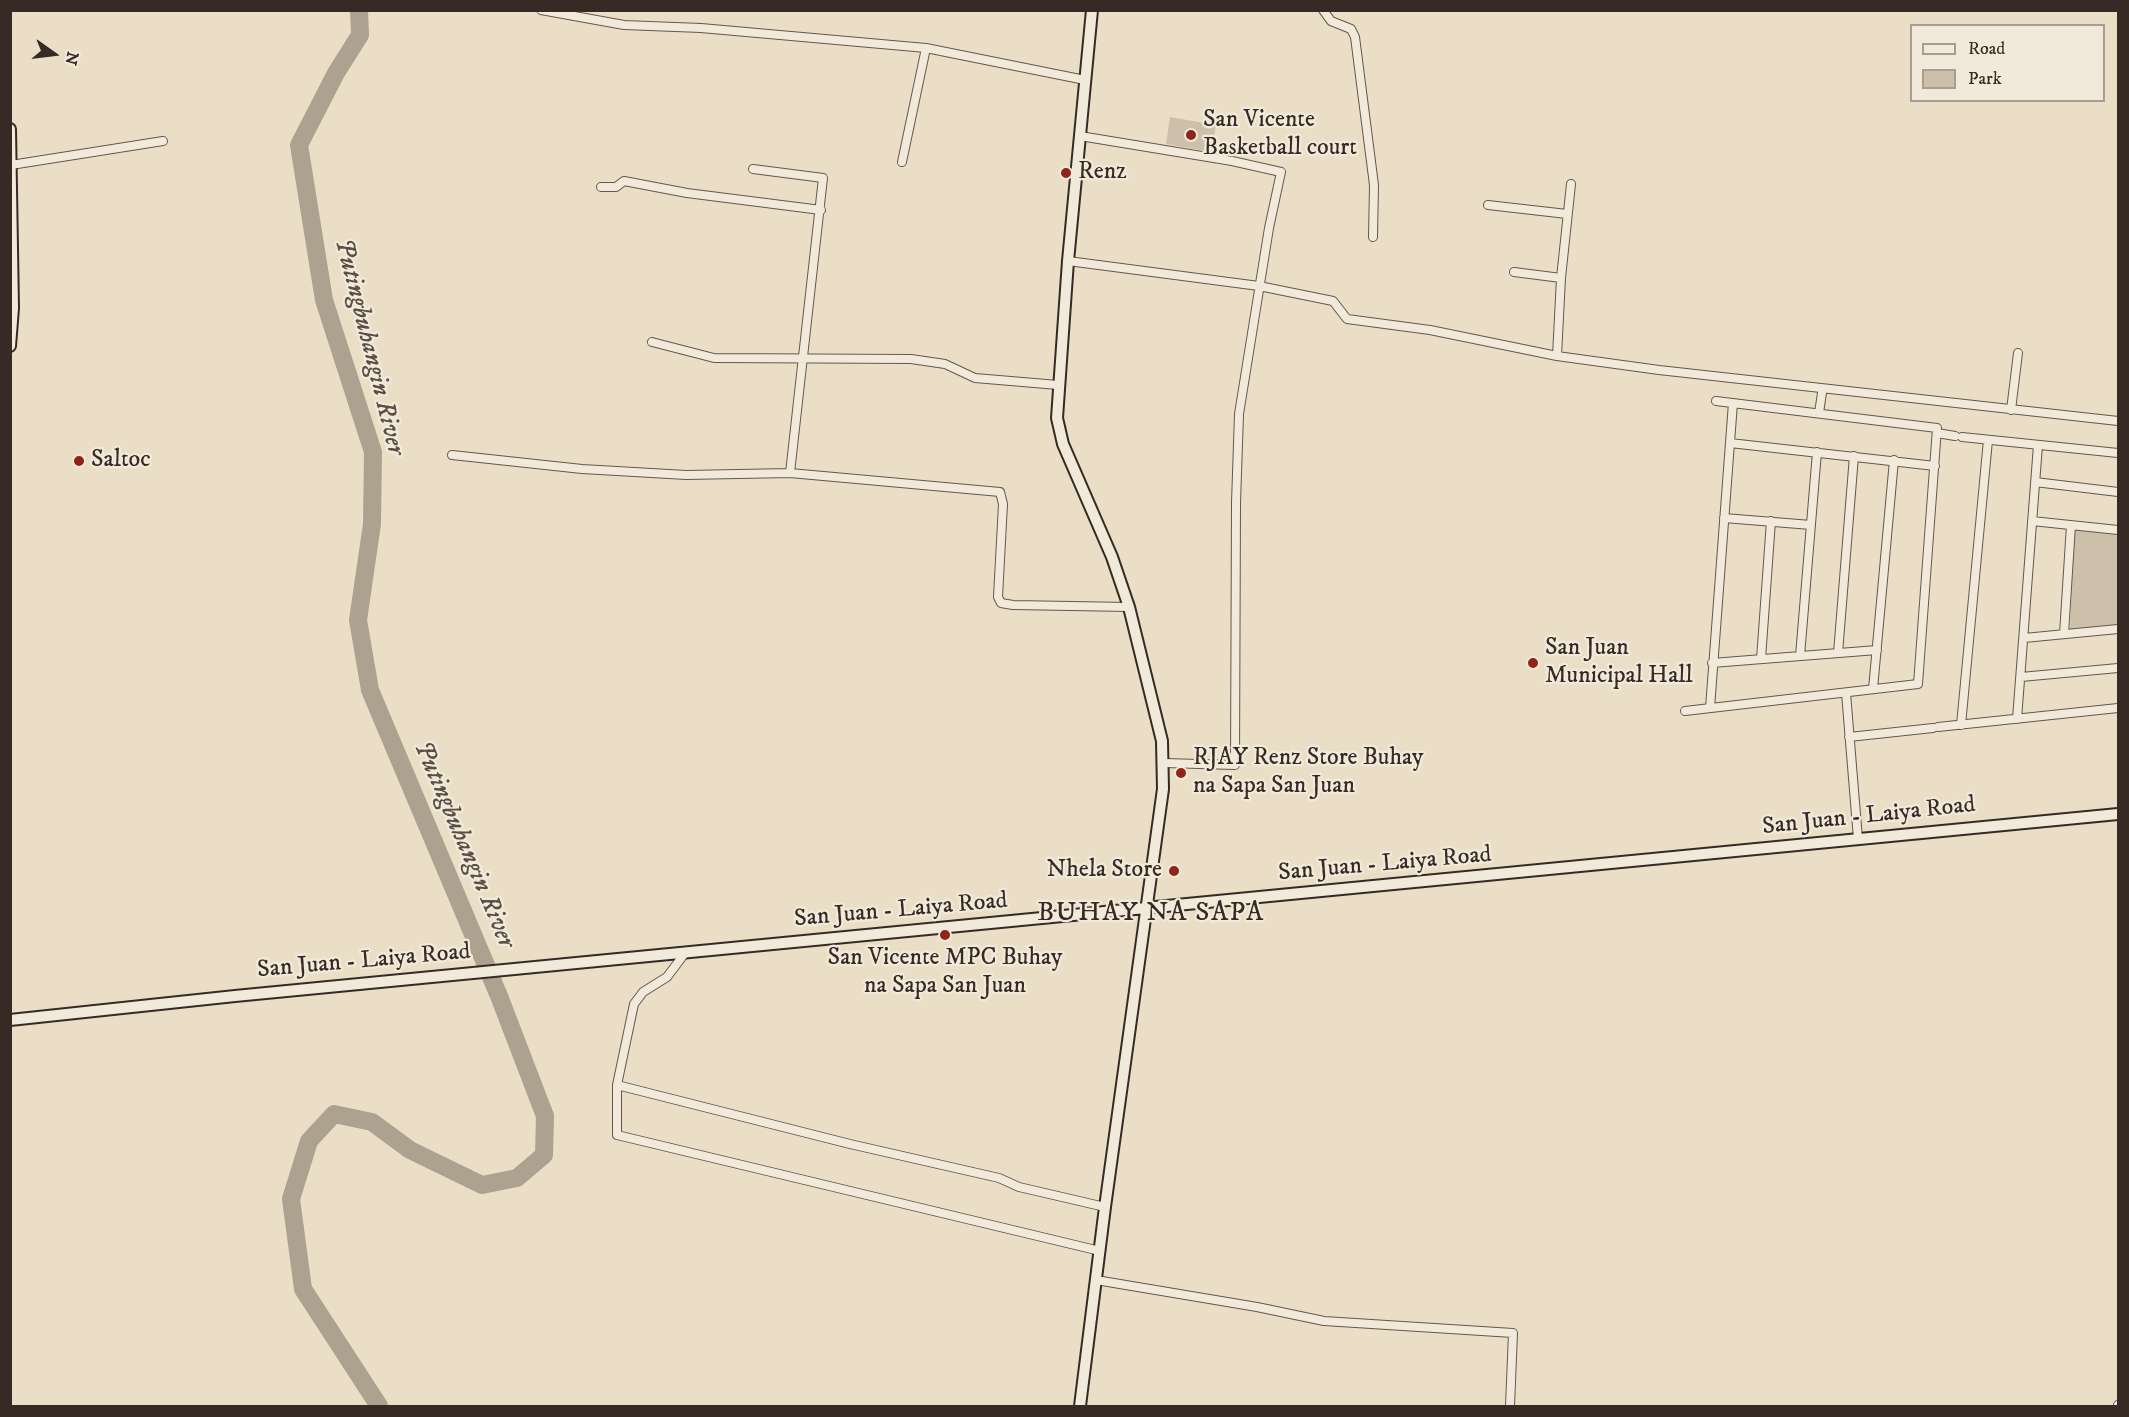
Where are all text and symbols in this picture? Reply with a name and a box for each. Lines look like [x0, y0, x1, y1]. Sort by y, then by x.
north arrow [24, 24, 84, 84]
legend [1910, 24, 2105, 102]
text: Road [1968, 38, 2005, 60]
text: N [60, 50, 83, 67]
text: Park [1968, 68, 2002, 90]
place label: San Vicente Basketball court [1203, 107, 1357, 163]
marker: San Vicente Basketball court [1184, 128, 1198, 142]
place label: Renz [1078, 159, 1127, 187]
marker: Renz [1059, 166, 1073, 180]
water label: Putingbuhangin River [326, 236, 410, 458]
place label: Saltoc [91, 447, 151, 475]
marker: Saltoc [72, 454, 86, 468]
place label: San Juan Municipal Hall [1545, 635, 1693, 691]
marker: San Juan Municipal Hall [1526, 656, 1540, 670]
water label: Putingbuhangin River [405, 737, 521, 953]
place label: RJAY Renz Store Buhay na Sapa San Juan [1193, 745, 1423, 801]
marker: RJAY Renz Store Buhay na Sapa San Juan [1174, 766, 1188, 780]
street label: San Juan - Laiya Road [1761, 791, 1977, 843]
street label: San Juan - Laiya Road [1277, 841, 1493, 889]
place label: Nhela Store [1047, 857, 1162, 885]
marker: Nhela Store [1167, 864, 1181, 878]
street label: San Juan - Laiya Road [793, 887, 1009, 935]
district label: BUHAY NA SAPA [1037, 898, 1265, 930]
marker: San Vicente MPC Buhay na Sapa San Juan [938, 928, 952, 942]
street label: San Juan - Laiya Road [256, 938, 472, 986]
place label: San Vicente MPC Buhay na Sapa San Juan [828, 945, 1062, 1001]

